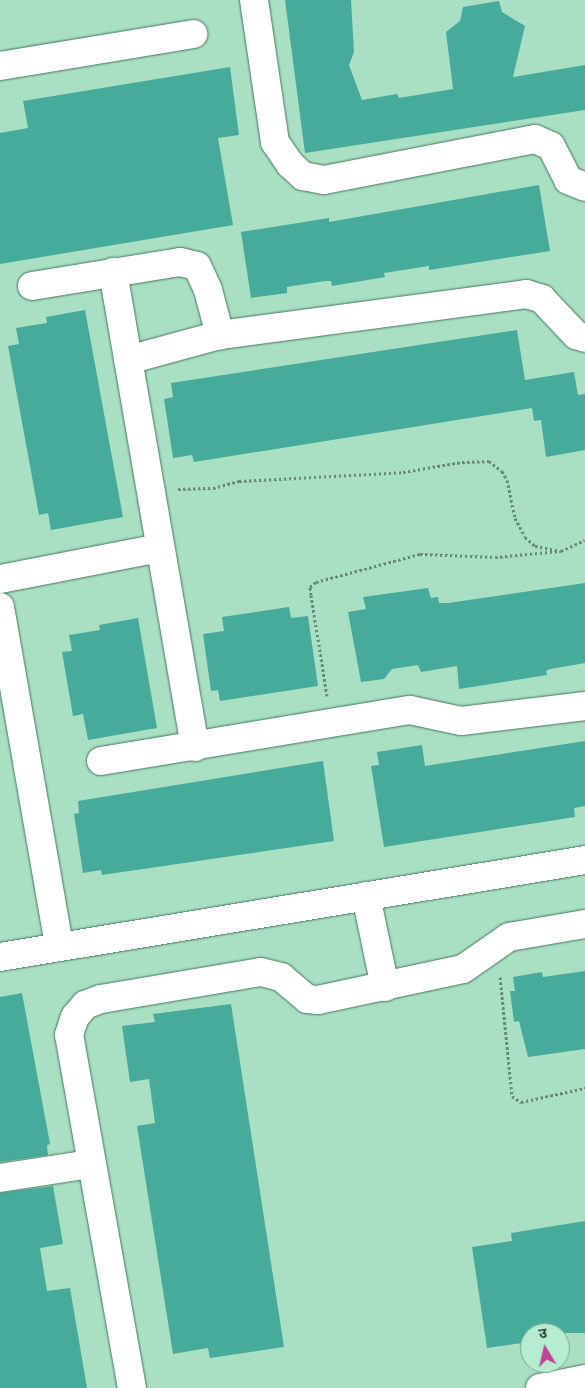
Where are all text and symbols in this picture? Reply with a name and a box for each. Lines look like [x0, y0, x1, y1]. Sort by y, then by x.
north arrow [520, 1323, 570, 1373]
text: उ [537, 1324, 548, 1344]

